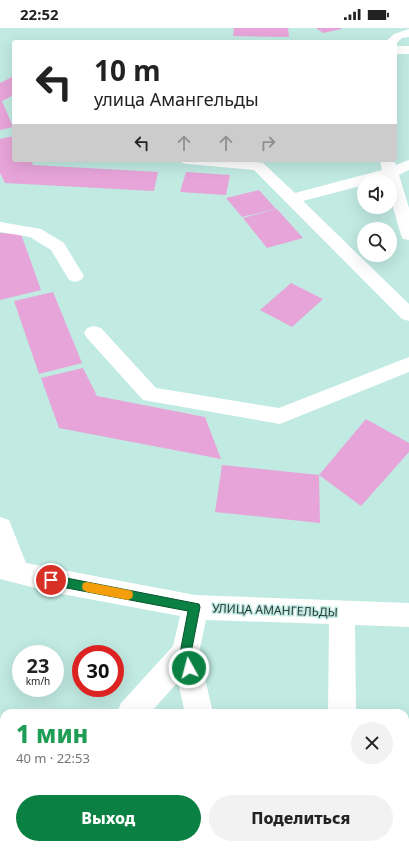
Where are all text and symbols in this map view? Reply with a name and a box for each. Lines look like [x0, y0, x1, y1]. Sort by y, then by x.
text: 22:52 [20, 4, 59, 24]
text: 10 m [94, 51, 161, 89]
icon: left [28, 56, 80, 108]
text: улица Амангельды [94, 87, 259, 111]
icon: left [131, 132, 153, 154]
icon: ahead [173, 132, 195, 154]
icon: ahead [215, 132, 237, 154]
icon: right [257, 132, 279, 154]
map controls [357, 174, 397, 262]
button: sound [357, 174, 397, 214]
button: search [357, 222, 397, 262]
pin [34, 563, 68, 597]
icon: arrive [40, 569, 62, 591]
street label: УЛИЦА АМАНГЕЛЬДЫ [212, 599, 338, 621]
speed limit sign: 30 [72, 645, 124, 697]
position arrow [168, 647, 210, 689]
text: 23 [27, 652, 49, 679]
text: km/h [26, 674, 50, 688]
text: 1 мин [16, 717, 88, 750]
button: close [351, 722, 393, 764]
text: 40 m · 22:53 [16, 749, 90, 767]
button: Выход [16, 795, 201, 841]
button: Поделиться [209, 795, 393, 841]

